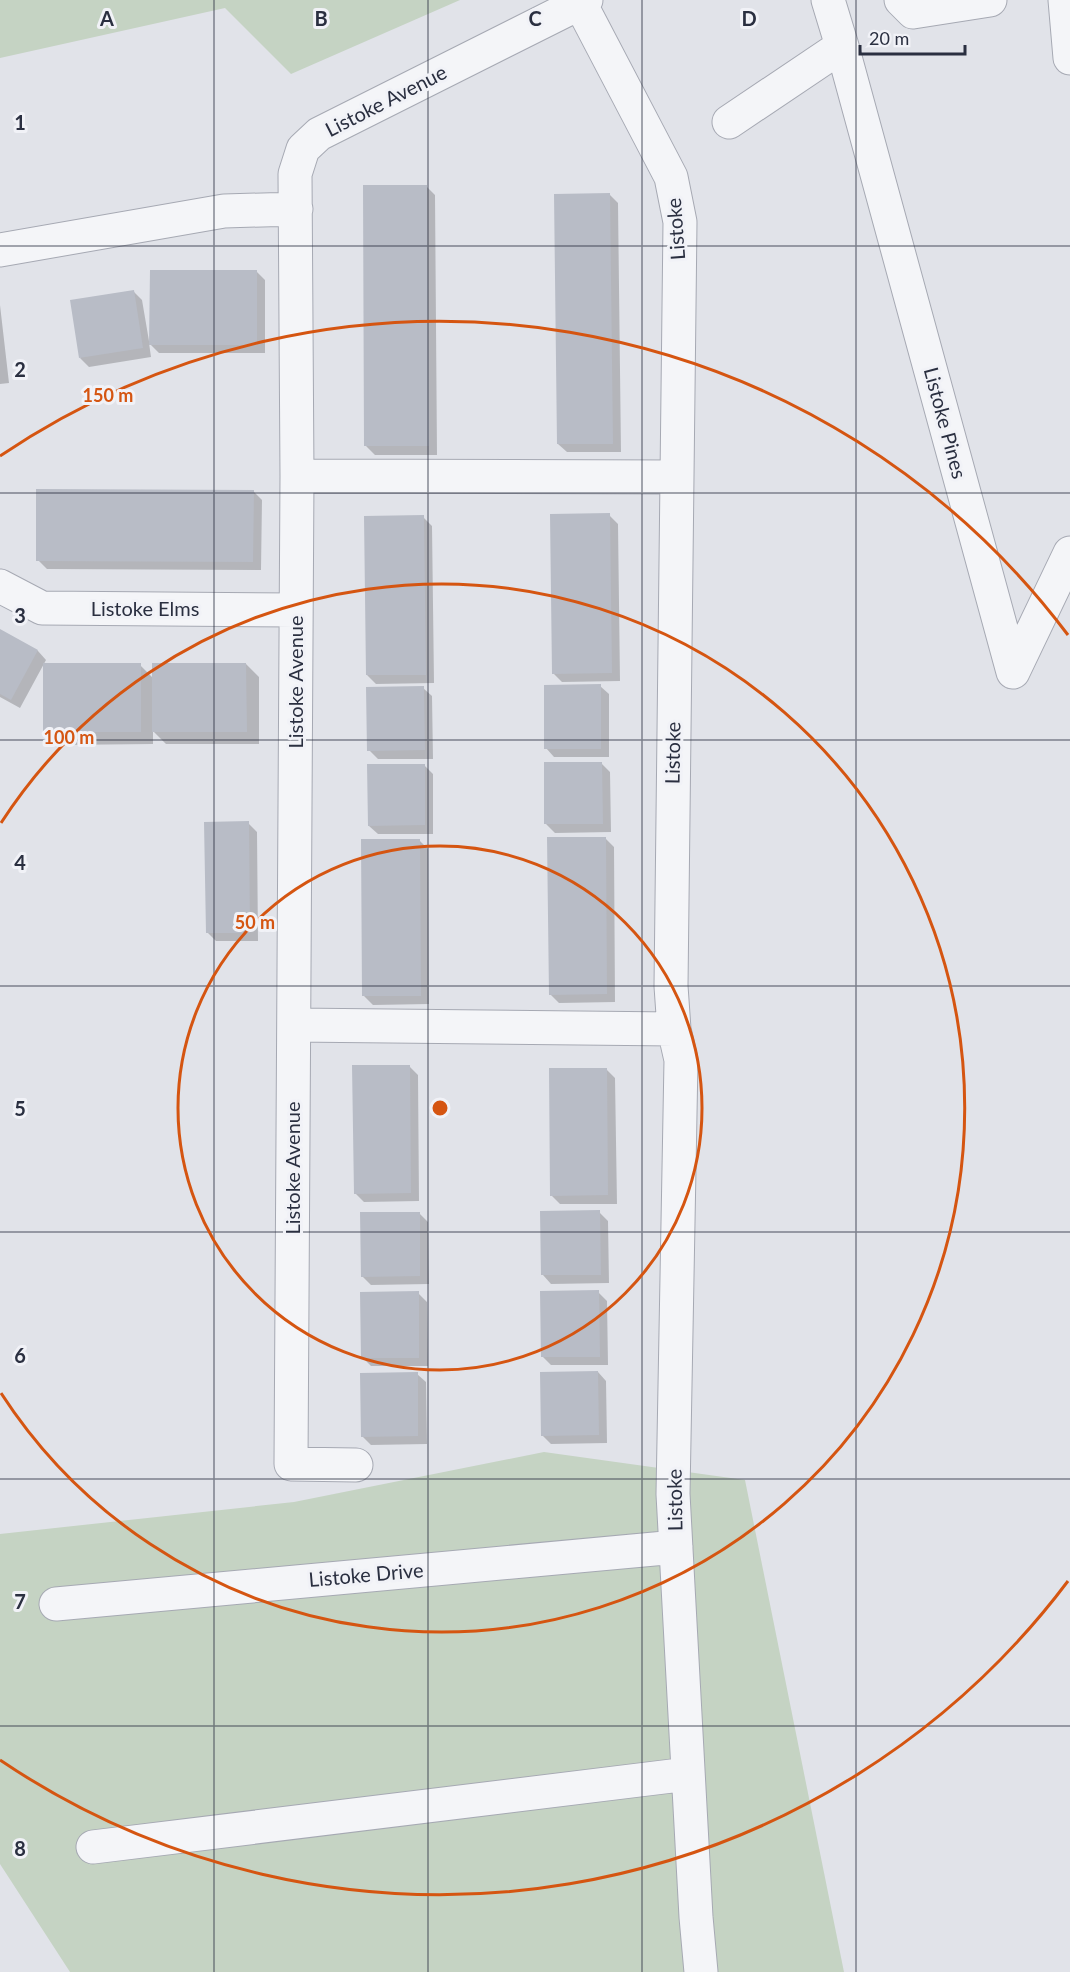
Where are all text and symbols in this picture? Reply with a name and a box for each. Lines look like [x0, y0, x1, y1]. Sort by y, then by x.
text: A [99, 6, 114, 30]
text: B [314, 6, 328, 30]
text: C [528, 6, 542, 30]
text: D [741, 6, 757, 30]
scale bar [860, 18, 965, 56]
text: 20 m [869, 27, 909, 49]
street label: Listoke Avenue [321, 59, 450, 141]
text: 1 [14, 110, 26, 134]
street label: Listoke [661, 197, 689, 261]
text: 2 [14, 357, 26, 381]
street label: Listoke Pines [920, 364, 972, 481]
text: 150 m [83, 384, 133, 406]
street label: Listoke Elms [91, 596, 199, 620]
text: 3 [14, 603, 26, 627]
street label: Listoke Avenue [283, 616, 307, 749]
street label: Listoke [659, 722, 685, 784]
text: 100 m [44, 726, 94, 748]
text: 4 [14, 850, 26, 874]
text: 50 m [235, 911, 275, 933]
text: 5 [14, 1096, 26, 1120]
centre of rings [430, 1098, 450, 1118]
street label: Listoke Avenue [280, 1102, 304, 1235]
text: 6 [14, 1343, 26, 1367]
street label: Listoke [661, 1469, 687, 1531]
street label: Listoke Drive [308, 1557, 424, 1591]
text: 7 [14, 1589, 26, 1613]
text: 8 [14, 1836, 26, 1860]

